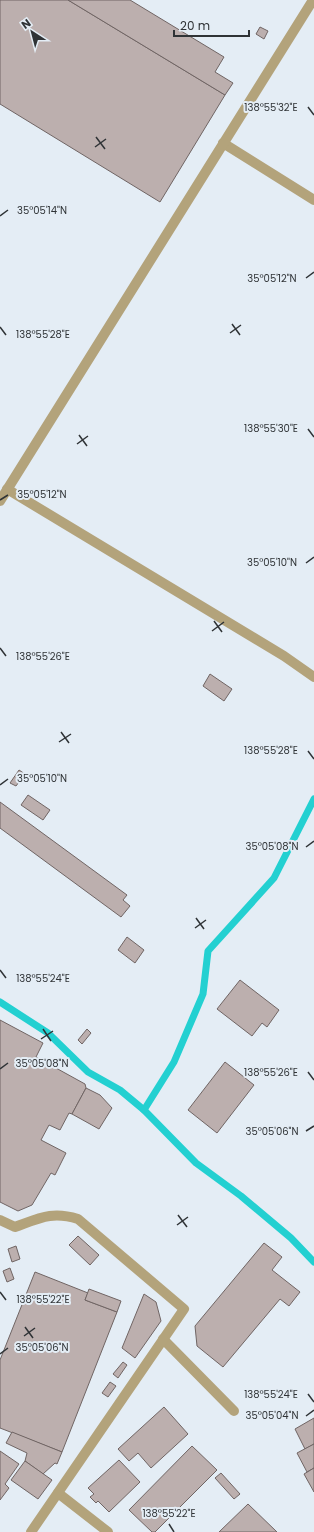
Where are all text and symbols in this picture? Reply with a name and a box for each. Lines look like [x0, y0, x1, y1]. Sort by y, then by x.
north arrow [12, 12, 52, 52]
scale bar [174, 12, 249, 38]
text: N [18, 15, 34, 33]
text: 20 m [180, 17, 210, 34]
text: 138°55'32"E [244, 100, 298, 115]
text: 35°05'14"N [17, 203, 67, 218]
text: 35°05'12"N [247, 271, 297, 286]
text: 138°55'28"E [16, 327, 70, 342]
text: 138°55'30"E [244, 421, 298, 436]
text: 35°05'12"N [17, 487, 67, 502]
text: 35°05'10"N [247, 555, 297, 570]
text: 138°55'26"E [16, 649, 70, 664]
text: 138°55'28"E [244, 743, 298, 758]
text: 35°05'10"N [17, 771, 67, 786]
text: 35°05'08"N [246, 839, 298, 854]
text: 138°55'24"E [16, 971, 70, 986]
text: 35°05'08"N [16, 1056, 68, 1071]
text: 138°55'26"E [244, 1065, 298, 1080]
text: 35°05'06"N [246, 1124, 299, 1139]
text: 138°55'22"E [16, 1292, 70, 1307]
text: 35°05'06"N [16, 1340, 69, 1355]
text: 138°55'24"E [244, 1387, 298, 1402]
text: 35°05'04"N [246, 1408, 298, 1423]
text: 138°55'22"E [142, 1506, 196, 1521]

